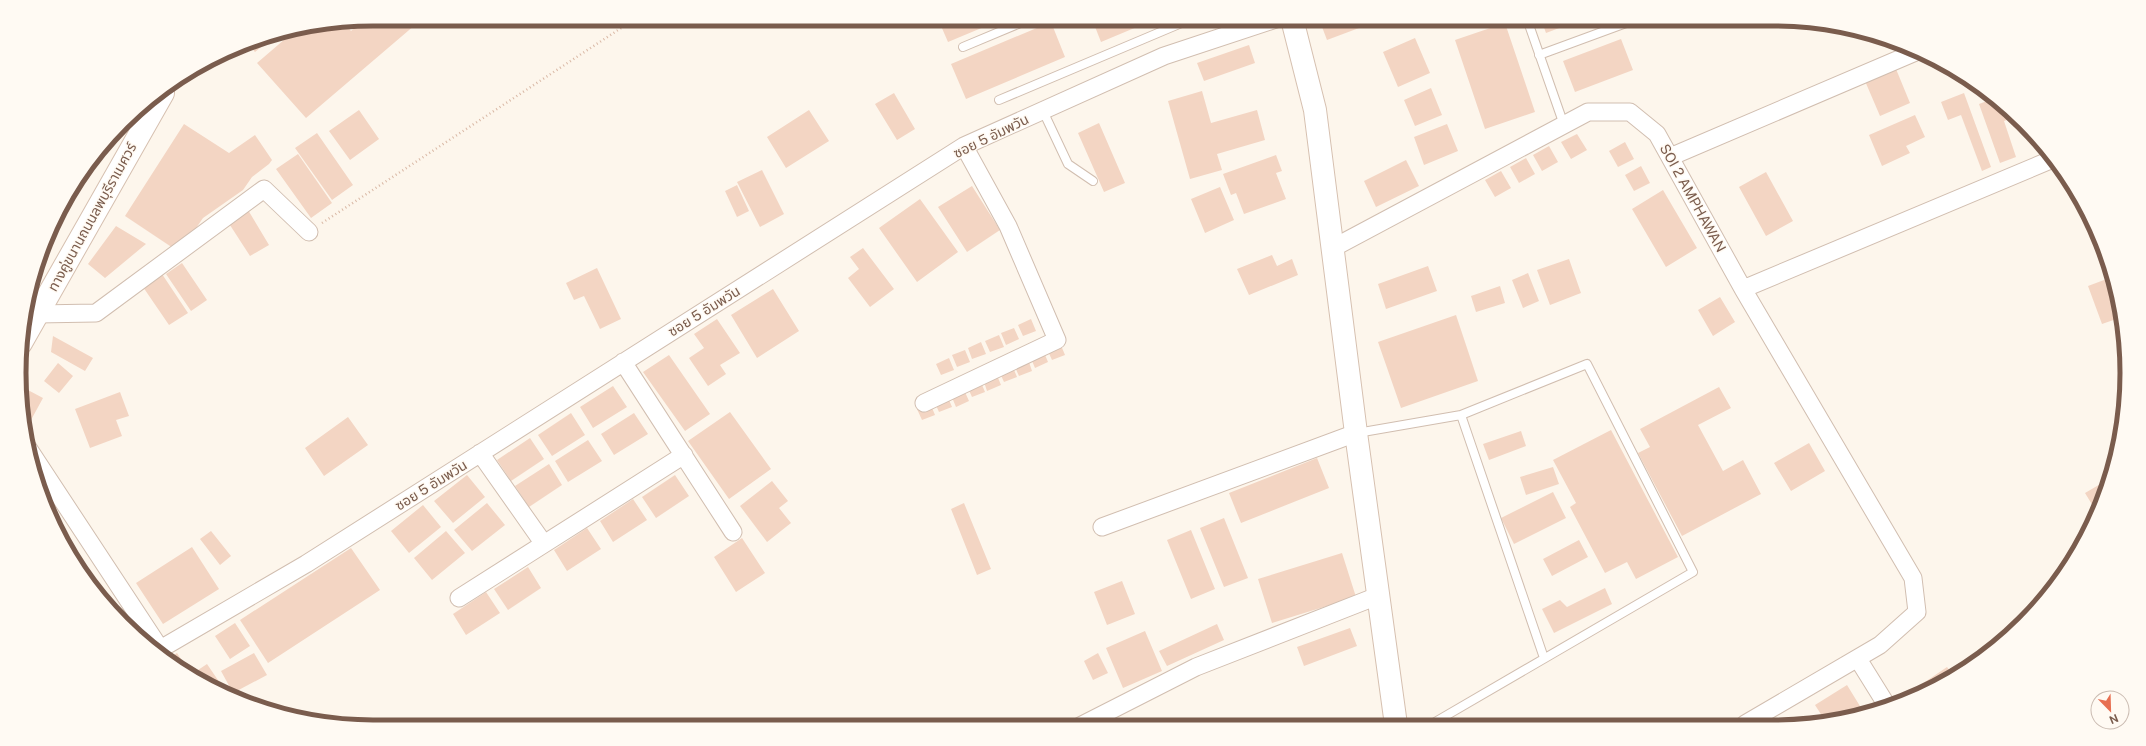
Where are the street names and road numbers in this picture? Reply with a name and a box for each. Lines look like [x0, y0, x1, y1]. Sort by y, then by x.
street label: ซอย 5 อัมพวัน [951, 111, 1031, 161]
street label: ทางคู่ขนานถนนลพบุรีราเมศวร์ [44, 139, 141, 294]
street label: SOI 2 AMPHAWAN [1657, 141, 1729, 255]
street label: ซอย 5 อัมพวัน [665, 283, 743, 339]
street label: ซอย 5 อัมพวัน [392, 457, 470, 513]

